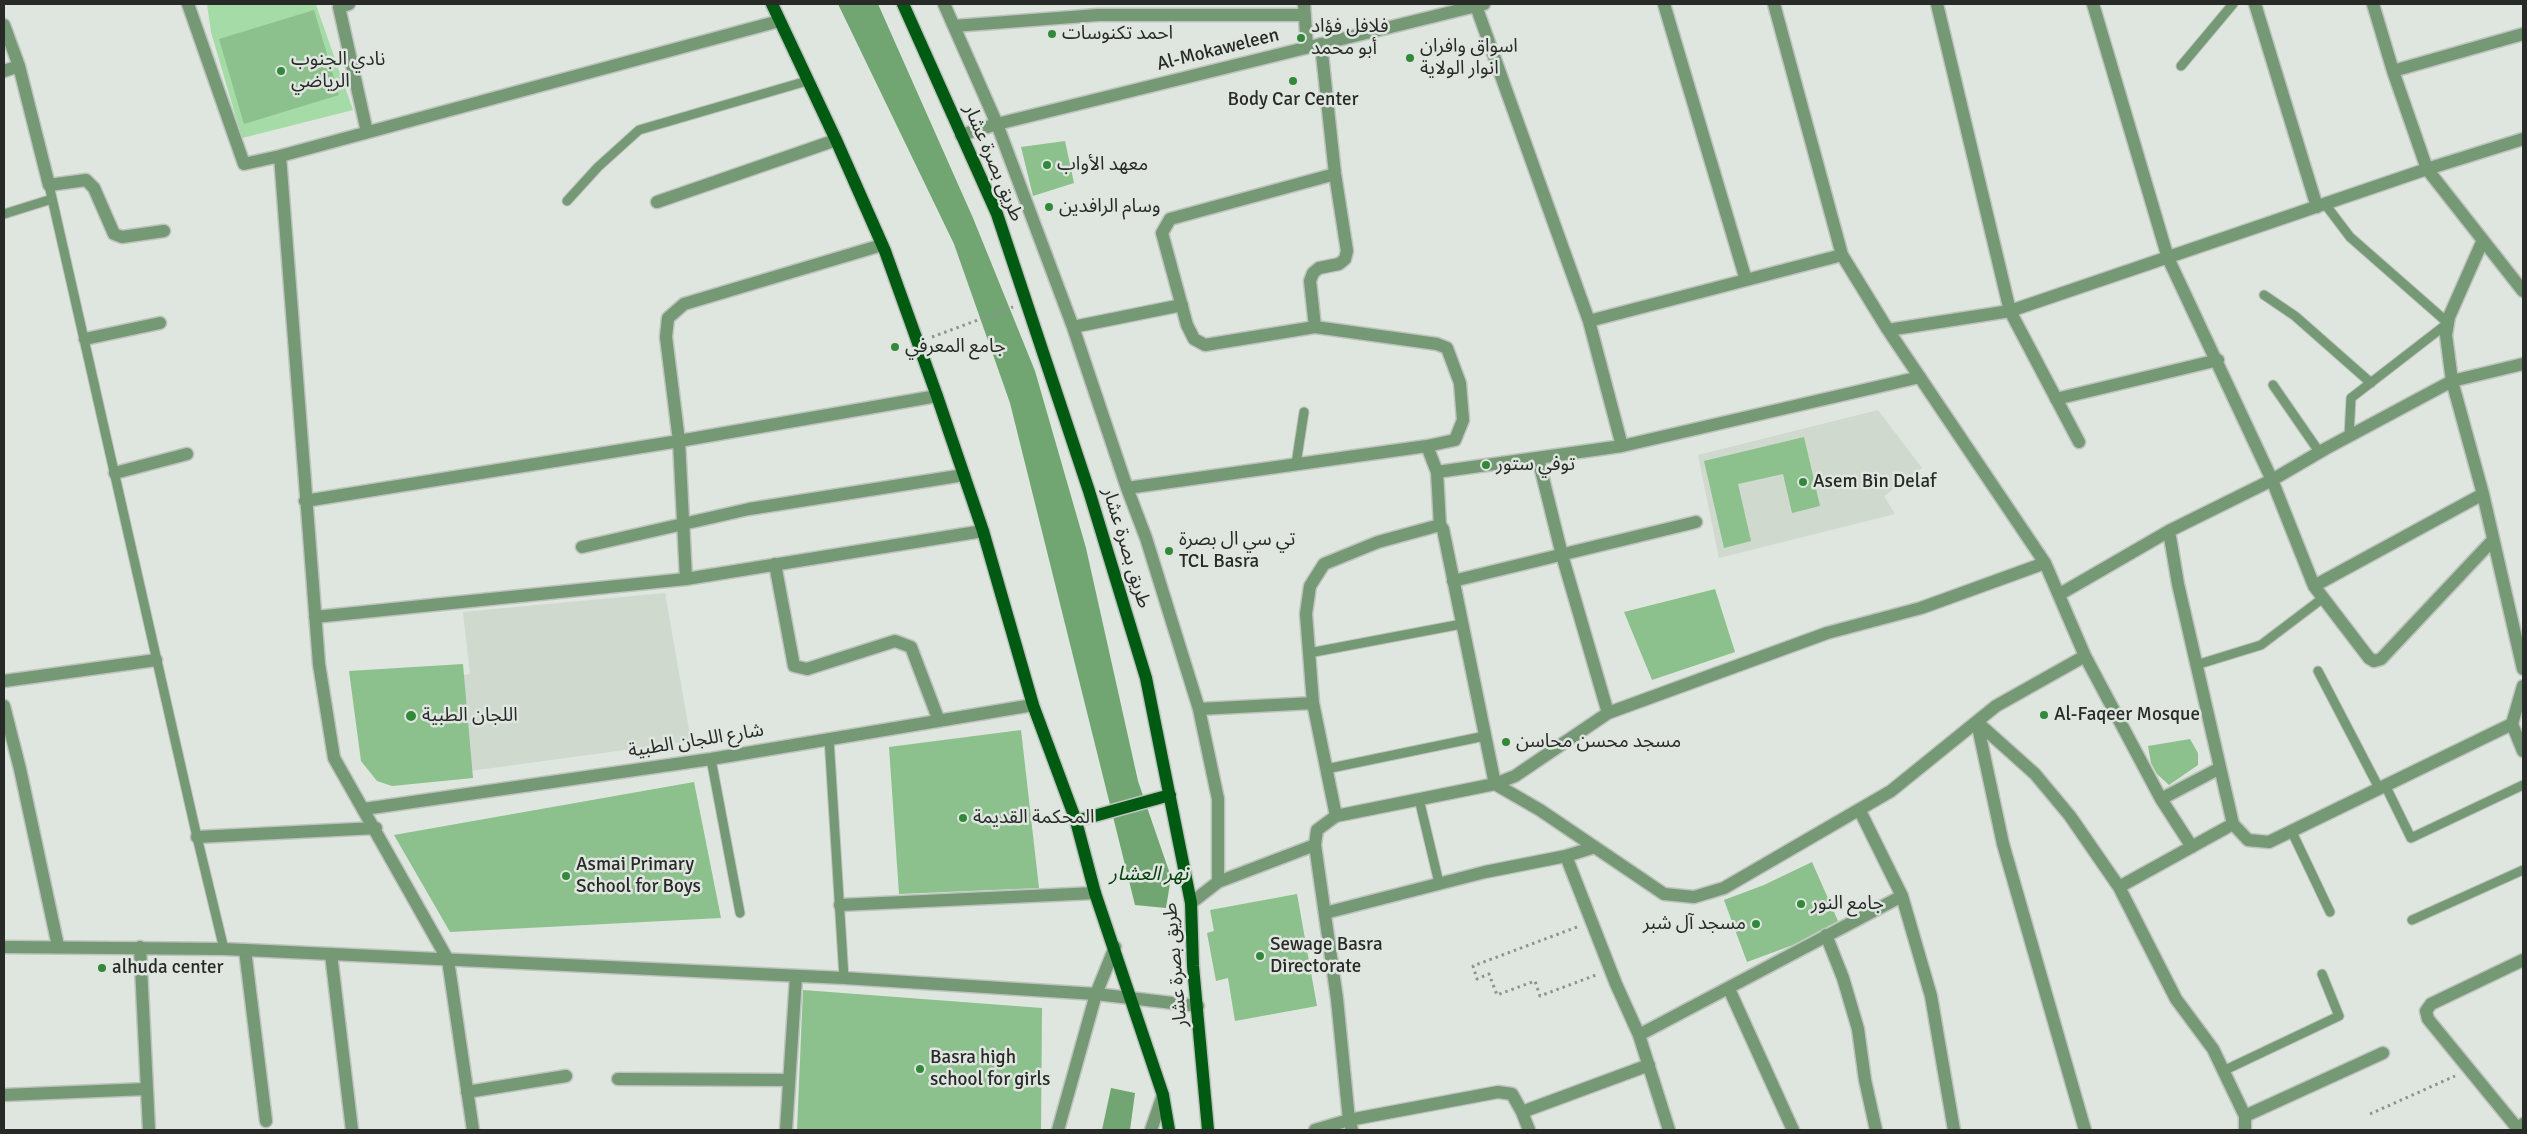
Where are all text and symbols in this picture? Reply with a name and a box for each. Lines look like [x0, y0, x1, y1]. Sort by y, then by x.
place label: فلافل فؤاد أبو محمد [1311, 16, 1388, 60]
place label: احمد تكنوسات [1062, 23, 1173, 45]
street label: Al-Mokaweleen [1154, 24, 1282, 76]
marker: احمد تكنوسات [1046, 28, 1058, 40]
marker: فلافل فؤاد أبو محمد [1295, 32, 1307, 44]
place label: اسواق وافران انوار الولاية [1420, 36, 1518, 80]
place label: نادي الجنوب الرياضي [291, 49, 385, 93]
marker: اسواق وافران انوار الولاية [1404, 52, 1416, 64]
marker: نادي الجنوب الرياضي [275, 65, 287, 77]
marker: Body Car Center [1287, 75, 1299, 87]
place label: Body Car Center [1228, 89, 1358, 111]
street label: طريق بصرة عشار [958, 101, 1028, 225]
place label: معهد الأواب [1057, 154, 1148, 176]
marker: معهد الأواب [1041, 159, 1053, 171]
place label: وسام الرافدين [1059, 196, 1160, 218]
marker: وسام الرافدين [1043, 201, 1055, 213]
place label: جامع المعرفي [905, 336, 1006, 358]
marker: جامع المعرفي [889, 341, 901, 353]
place label: توفي ستور [1496, 454, 1575, 476]
marker: توفي ستور [1480, 459, 1492, 471]
place label: Asem Bin Delaf [1813, 471, 1936, 493]
marker: Asem Bin Delaf [1797, 476, 1809, 488]
street label: طريق بصرة عشار [1097, 485, 1155, 611]
place label: تي سي ال بصرة TCL Basra [1179, 529, 1295, 573]
marker: تي سي ال بصرة TCL Basra [1163, 545, 1175, 557]
place label: Al-Faqeer Mosque [2054, 704, 2200, 726]
place label: اللجان الطبية [422, 705, 518, 727]
marker: اللجان الطبية [404, 709, 418, 723]
marker: Al-Faqeer Mosque [2038, 709, 2050, 721]
street label: شارع اللجان الطبية [627, 719, 765, 763]
place label: مسجد محسن محاسن [1516, 731, 1681, 753]
marker: مسجد محسن محاسن [1500, 736, 1512, 748]
place label: المحكمة القديمة [973, 807, 1094, 829]
marker: المحكمة القديمة [957, 812, 969, 824]
place label: Asmai Primary School for Boys [576, 854, 701, 898]
water label: نهر العشار [1110, 863, 1188, 887]
marker: Asmai Primary School for Boys [560, 870, 572, 882]
place label: جامع النور [1811, 893, 1884, 915]
marker: جامع النور [1795, 898, 1807, 910]
street label: طريق بصرة عشار [1159, 902, 1193, 1028]
place label: مسجد آل شبر [1643, 913, 1746, 935]
marker: مسجد آل شبر [1750, 918, 1762, 930]
place label: Sewage Basra Directorate [1270, 934, 1383, 978]
marker: Sewage Basra Directorate [1254, 950, 1266, 962]
place label: alhuda center [112, 957, 224, 979]
marker: alhuda center [96, 962, 108, 974]
place label: Basra high school for girls [930, 1047, 1050, 1091]
marker: Basra high school for girls [914, 1063, 926, 1075]

